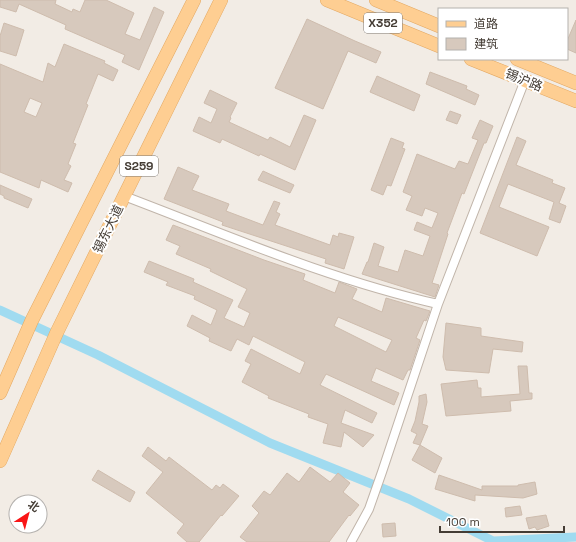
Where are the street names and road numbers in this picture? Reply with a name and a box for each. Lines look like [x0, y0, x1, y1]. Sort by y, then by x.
road number: X352 [364, 13, 402, 33]
street label: 锡沪路 [503, 65, 545, 95]
road number: S259 [120, 156, 158, 176]
street label: 锡东大道 [89, 202, 127, 256]

